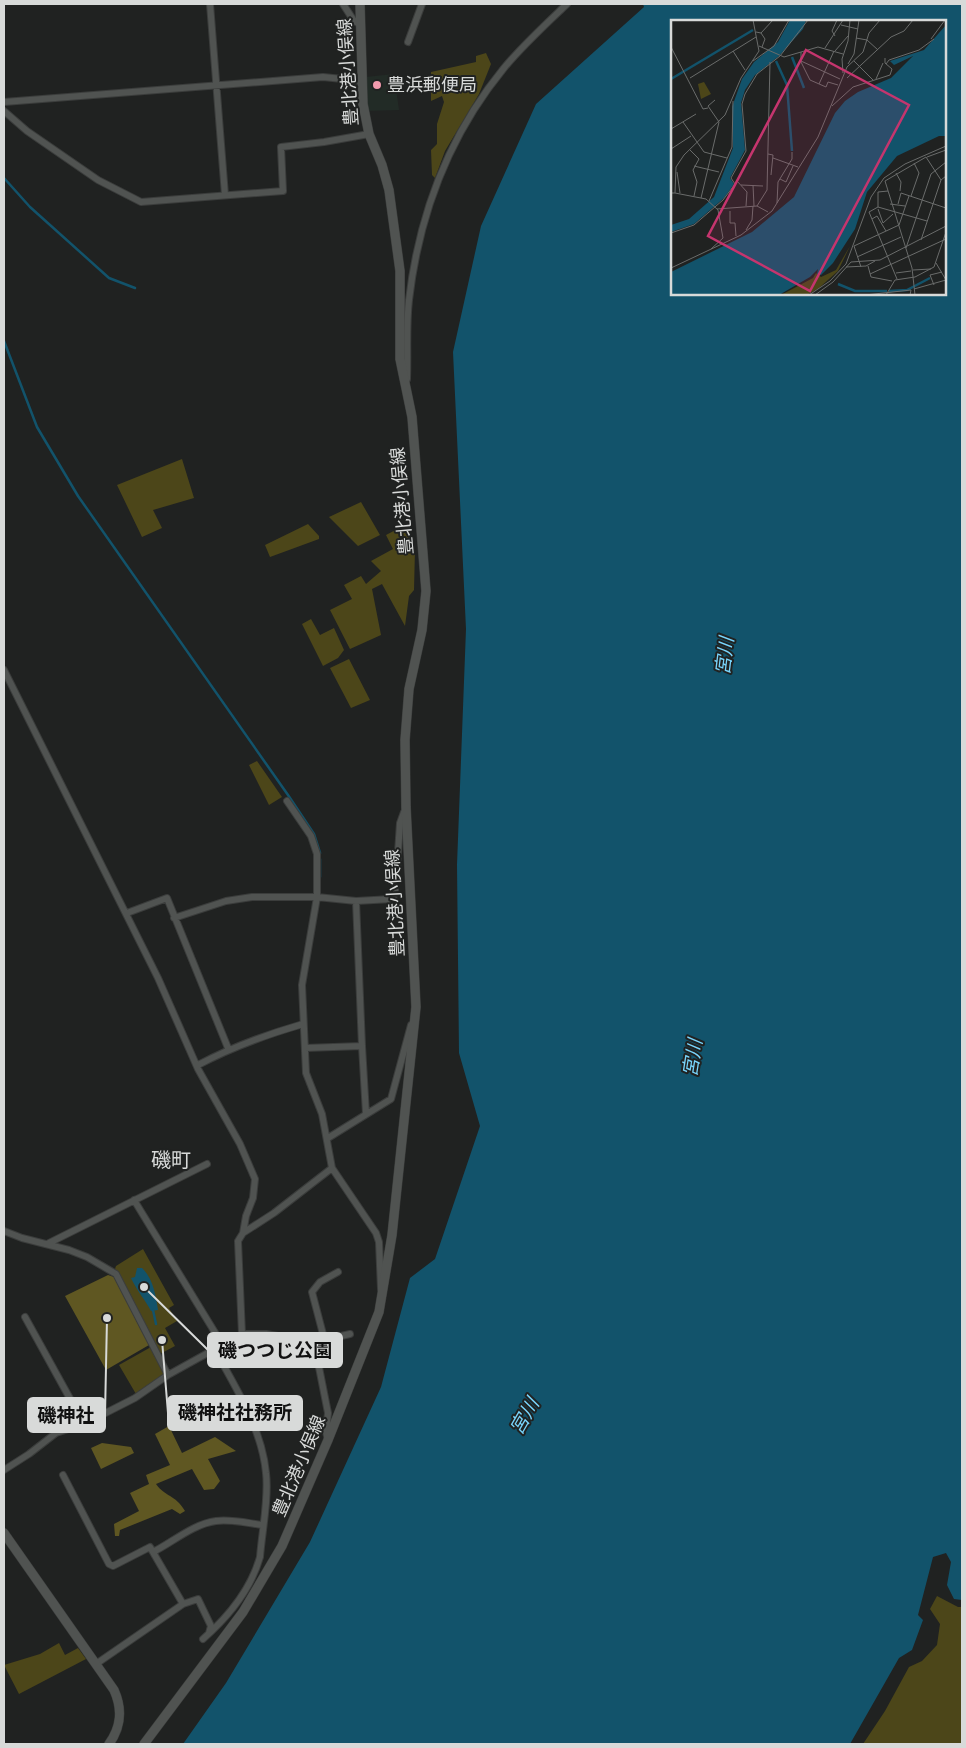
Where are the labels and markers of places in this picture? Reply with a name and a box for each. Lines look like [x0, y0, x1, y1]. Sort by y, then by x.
place label: 豊浜郵便局 [387, 75, 477, 95]
marker: 豊浜郵便局 [371, 79, 383, 91]
callout: 磯つつじ公園 [208, 1333, 342, 1367]
callout: 磯神社社務所 [168, 1396, 302, 1430]
callout: 磯神社 [28, 1398, 105, 1432]

